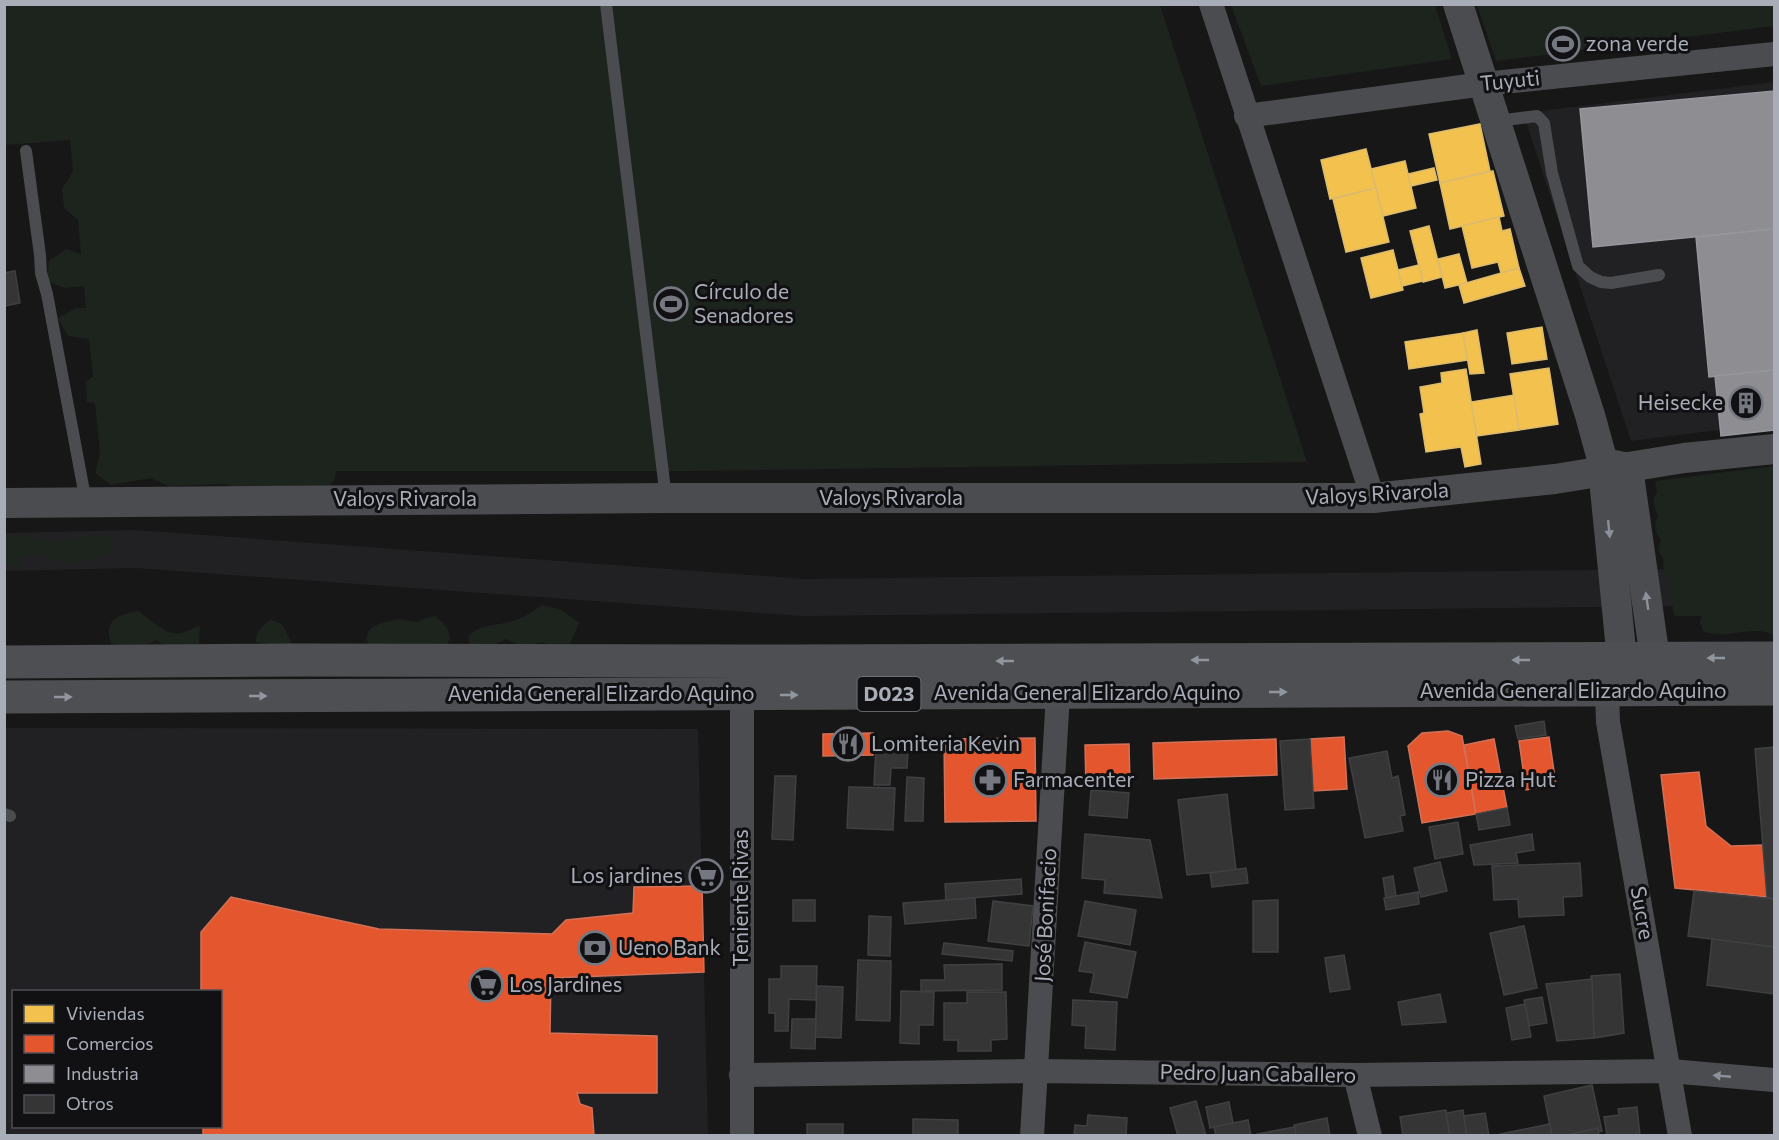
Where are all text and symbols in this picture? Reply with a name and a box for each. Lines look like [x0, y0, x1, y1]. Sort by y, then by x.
sports icon: zona verde [1545, 26, 1581, 62]
place label: zona verde [1586, 30, 1689, 55]
street label: Tuyuti [1479, 64, 1541, 95]
place label: Círculo de Senadores [694, 278, 794, 327]
sports icon: Círculo de Senadores [653, 286, 689, 322]
building icon: Heisecke [1728, 385, 1764, 421]
place label: Heisecke [1638, 389, 1723, 414]
street label: Valoys Rivarola [1304, 476, 1450, 509]
street label: Valoys Rivarola [819, 484, 963, 509]
street label: Valoys Rivarola [333, 485, 477, 510]
one-way arrow [1604, 519, 1614, 538]
one-way arrow [1642, 591, 1651, 610]
one-way arrow [1707, 654, 1726, 663]
one-way arrow [1191, 655, 1210, 665]
one-way arrow [1512, 655, 1531, 665]
one-way arrow [996, 656, 1015, 666]
road number: D023 [858, 677, 920, 711]
street label: Avenida General Elizardo Aquino [1419, 677, 1727, 702]
street label: Avenida General Elizardo Aquino [933, 679, 1241, 704]
street label: Avenida General Elizardo Aquino [447, 680, 755, 705]
one-way arrow [1268, 688, 1287, 697]
one-way arrow [779, 690, 798, 700]
one-way arrow [248, 691, 267, 701]
one-way arrow [53, 692, 72, 702]
restaurant icon: Lomiteria Kevin [830, 726, 866, 762]
place label: Lomiteria Kevin [871, 730, 1020, 755]
pharmacy icon: Farmacenter [972, 762, 1008, 798]
restaurant icon: Pizza Hut [1424, 762, 1460, 798]
place label: Farmacenter [1013, 766, 1135, 791]
place label: Pizza Hut [1465, 766, 1556, 791]
street label: Teniente Rivas [727, 829, 752, 967]
street label: José Bonifacio [1029, 847, 1060, 983]
supermarket icon: Los jardines [688, 858, 724, 894]
place label: Los jardines [571, 862, 683, 887]
street label: Sucre [1627, 884, 1660, 941]
bank icon: Ueno Bank [577, 930, 613, 966]
place label: Ueno Bank [618, 934, 721, 959]
supermarket icon: Los Jardines [468, 967, 504, 1003]
place label: Los Jardines [509, 971, 622, 996]
legend [12, 990, 222, 1128]
text: Viviendas [66, 1002, 145, 1024]
text: Comercios [66, 1032, 153, 1054]
street label: Pedro Juan Caballero [1160, 1058, 1357, 1087]
text: Industria [66, 1062, 139, 1084]
one-way arrow [1713, 1071, 1732, 1080]
text: Otros [66, 1092, 114, 1114]

